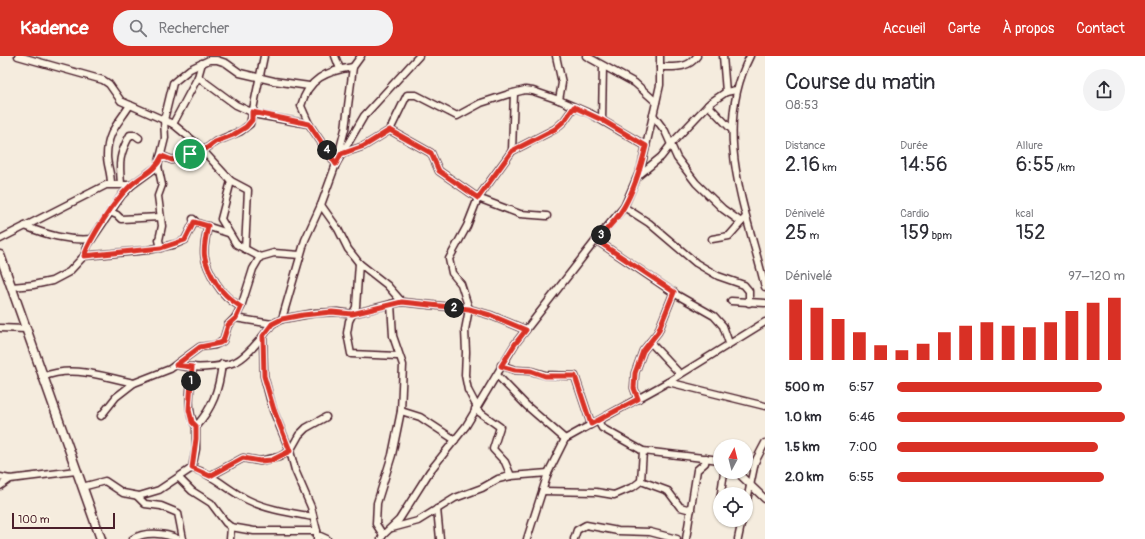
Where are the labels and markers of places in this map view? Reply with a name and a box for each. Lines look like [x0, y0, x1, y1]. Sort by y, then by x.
pin [173, 137, 207, 171]
pin: 4 [317, 140, 337, 160]
pin: 3 [591, 225, 611, 245]
pin: 2 [444, 298, 464, 318]
pin: 1 [181, 371, 201, 391]

